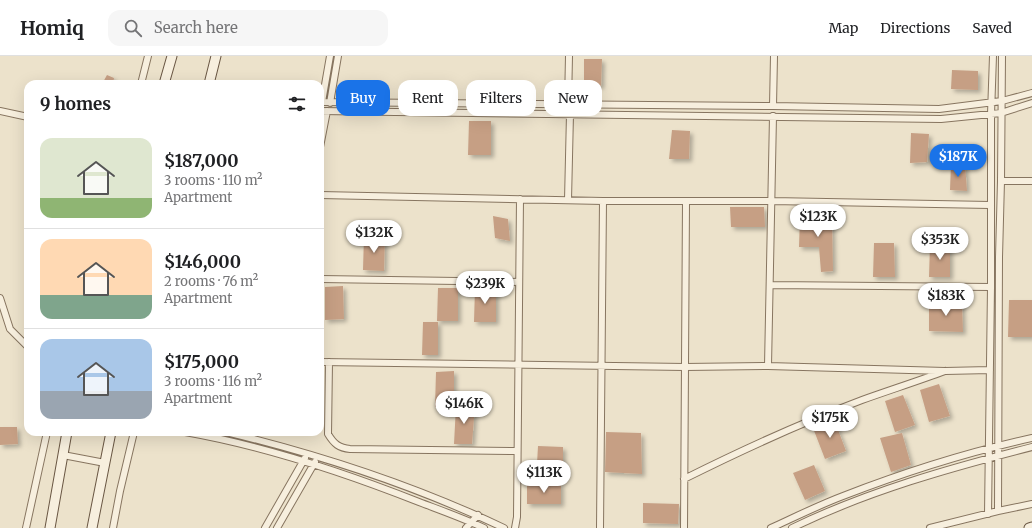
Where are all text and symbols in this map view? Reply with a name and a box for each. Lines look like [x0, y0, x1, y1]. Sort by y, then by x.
search box [108, 10, 388, 46]
text: Homiq [20, 16, 84, 40]
icon: search [122, 17, 144, 39]
text: Search here [154, 18, 238, 37]
text: Map [828, 19, 858, 37]
text: Directions [880, 19, 950, 37]
text: Saved [972, 19, 1012, 37]
chip: Buy [336, 80, 390, 116]
chip: Rent [398, 80, 458, 116]
chip: Filters [466, 80, 536, 116]
chip: New [544, 80, 602, 116]
text: 9 homes [40, 93, 111, 115]
icon: filters [286, 93, 308, 115]
pin: $187K [930, 144, 986, 178]
text: $187K [939, 148, 977, 165]
text: $187,000 [164, 150, 239, 172]
icon: home [72, 154, 120, 202]
text: 3 rooms · 110 m² [164, 172, 263, 189]
text: Apartment [164, 189, 232, 206]
pin: $123K [790, 204, 846, 238]
text: $123K [799, 208, 837, 225]
pin: $132K [346, 220, 402, 254]
text: $132K [355, 224, 393, 241]
pin: $353K [912, 227, 968, 261]
text: $353K [921, 231, 959, 248]
text: $146,000 [164, 251, 241, 273]
icon: home [72, 255, 120, 303]
pin: $239K [457, 271, 513, 305]
text: 2 rooms · 76 m² [164, 273, 258, 290]
text: $239K [465, 275, 505, 292]
pin: $183K [918, 283, 974, 317]
text: $183K [927, 287, 965, 304]
text: Apartment [164, 290, 232, 307]
text: $175,000 [164, 351, 239, 373]
icon: home [72, 355, 120, 403]
text: 3 rooms · 116 m² [164, 373, 262, 390]
text: Apartment [164, 390, 232, 407]
pin: $146K [436, 391, 492, 425]
text: $146K [444, 395, 484, 412]
pin: $175K [802, 405, 858, 439]
text: $175K [811, 409, 849, 426]
pin: $113K [516, 460, 572, 494]
text: $113K [526, 464, 562, 481]

